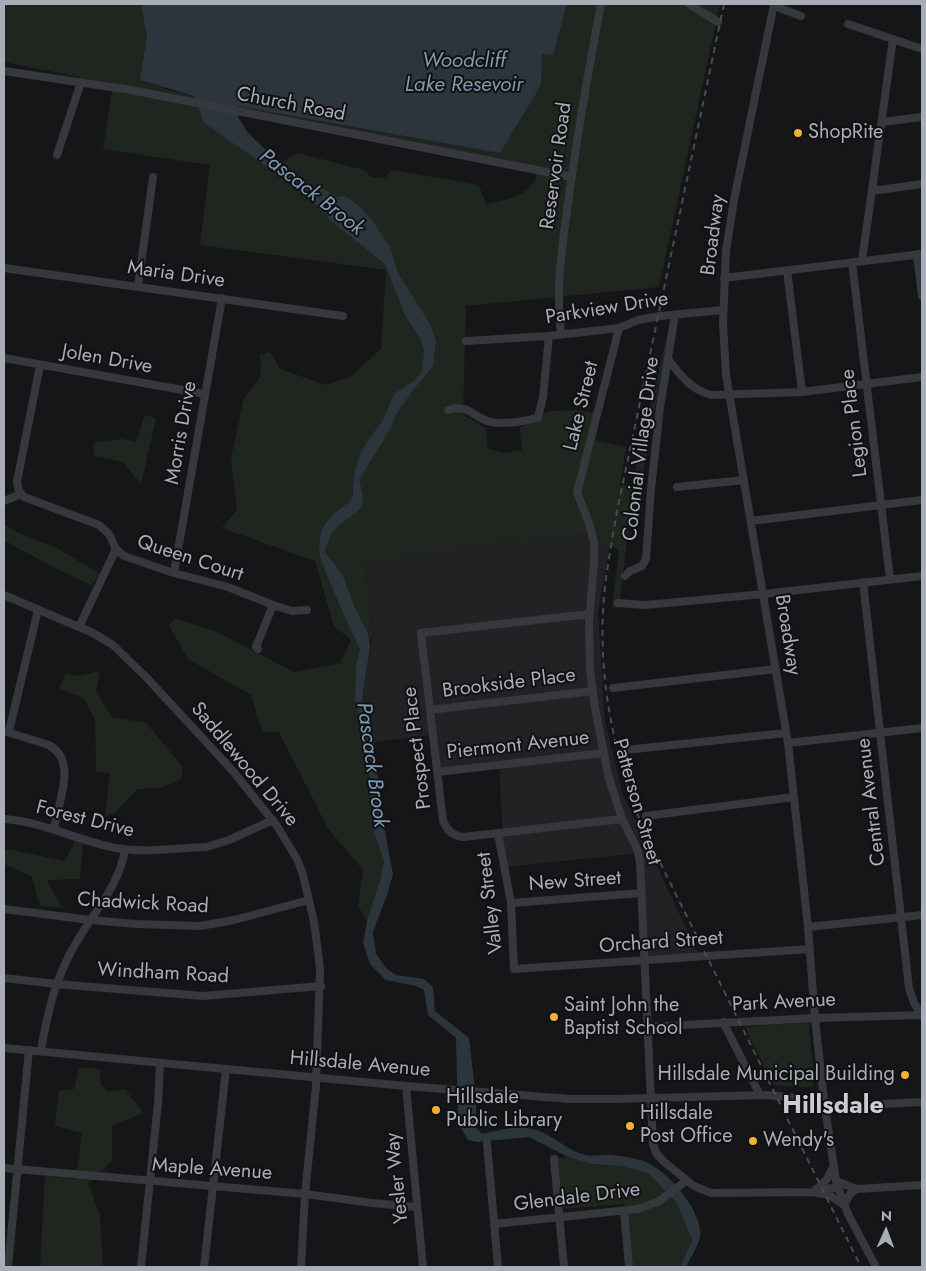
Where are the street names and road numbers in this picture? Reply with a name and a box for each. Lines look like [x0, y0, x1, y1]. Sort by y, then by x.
street label: Church Road [234, 83, 348, 127]
street label: Reservoir Road [536, 101, 578, 231]
street label: Broadway [697, 193, 731, 277]
street label: Maria Drive [126, 256, 226, 294]
street label: Parkview Drive [544, 287, 670, 331]
street label: Jolen Drive [60, 340, 154, 380]
street label: Colonial Village Drive [619, 356, 665, 542]
street label: Lake Street [559, 359, 605, 453]
street label: Legion Place [836, 368, 874, 478]
street label: Morris Drive [161, 379, 203, 487]
street label: Queen Court [134, 531, 246, 587]
street label: Broadway [769, 593, 805, 677]
street label: Brookside Place [441, 664, 577, 704]
street label: Prospect Place [399, 685, 437, 811]
street label: Saddlewood Drive [185, 698, 303, 832]
street label: Piermont Avenue [445, 727, 591, 765]
street label: Patterson Street [607, 736, 665, 868]
street label: Central Avenue [852, 737, 892, 867]
street label: Forest Drive [33, 796, 137, 844]
street label: Valley Street [473, 851, 509, 955]
street label: New Street [528, 867, 622, 897]
street label: Chadwick Road [77, 889, 209, 919]
street label: Orchard Street [598, 927, 724, 959]
street label: Windham Road [97, 959, 229, 989]
street label: Park Avenue [731, 988, 837, 1018]
street label: Hillsdale Avenue [289, 1047, 431, 1083]
street label: Yesler Way [381, 1131, 415, 1225]
street label: Maple Avenue [151, 1154, 273, 1186]
street label: Glendale Drive [512, 1178, 642, 1218]

